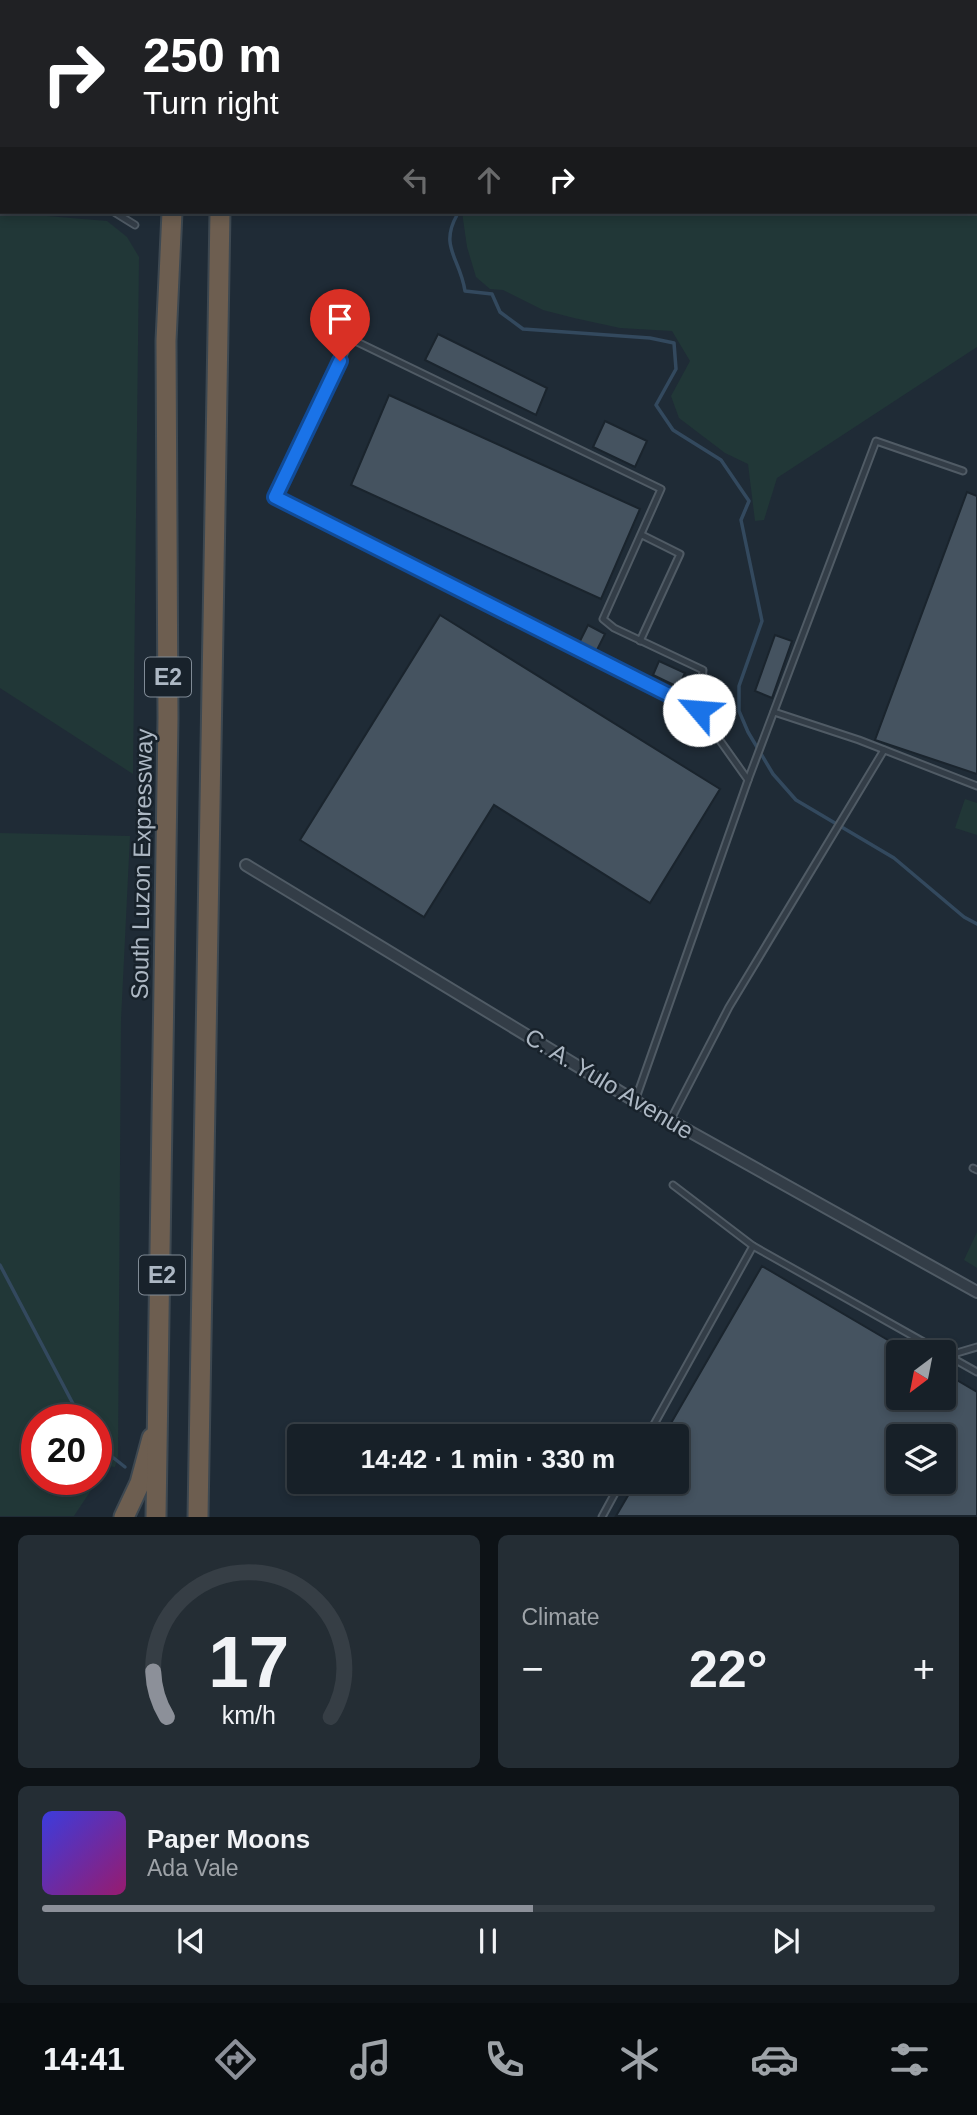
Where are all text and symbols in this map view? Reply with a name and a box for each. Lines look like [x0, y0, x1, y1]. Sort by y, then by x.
icon: right [28, 28, 119, 119]
text: 250 m [143, 28, 282, 82]
text: Turn right [143, 85, 279, 121]
icon: left [397, 161, 435, 199]
icon: ahead [470, 161, 508, 199]
icon: right [543, 161, 581, 199]
pin [310, 289, 370, 361]
icon: arrive [321, 300, 359, 338]
road number: E2 [145, 657, 191, 696]
position arrow [662, 673, 736, 747]
street label: South Luzon Expressway [126, 728, 157, 1000]
street label: C. A. Yulo Avenue [520, 1023, 698, 1144]
road number: E2 [139, 1256, 185, 1294]
north arrow [886, 1340, 956, 1410]
map controls [886, 1340, 956, 1494]
speed limit sign: 20 [21, 1404, 112, 1495]
button: layers [886, 1424, 956, 1494]
text: 14:42 · 1 min · 330 m [361, 1444, 615, 1474]
text: Climate [522, 1604, 599, 1630]
text: 17 [208, 1622, 289, 1703]
text: 22° [689, 1640, 768, 1698]
text: − [522, 1648, 544, 1690]
text: + [913, 1648, 935, 1690]
text: km/h [222, 1701, 276, 1729]
text: Paper Moons [147, 1824, 310, 1854]
text: Ada Vale [147, 1855, 239, 1881]
icon: previous [172, 1922, 210, 1960]
icon: pause [469, 1922, 507, 1960]
icon: next [767, 1922, 805, 1960]
icon: directions [211, 2035, 260, 2084]
icon: music [346, 2035, 395, 2084]
icon: phone [480, 2035, 529, 2084]
icon: climate [615, 2035, 664, 2084]
icon: car [750, 2035, 799, 2084]
icon: filters [885, 2035, 934, 2084]
text: 14:41 [43, 2041, 125, 2077]

